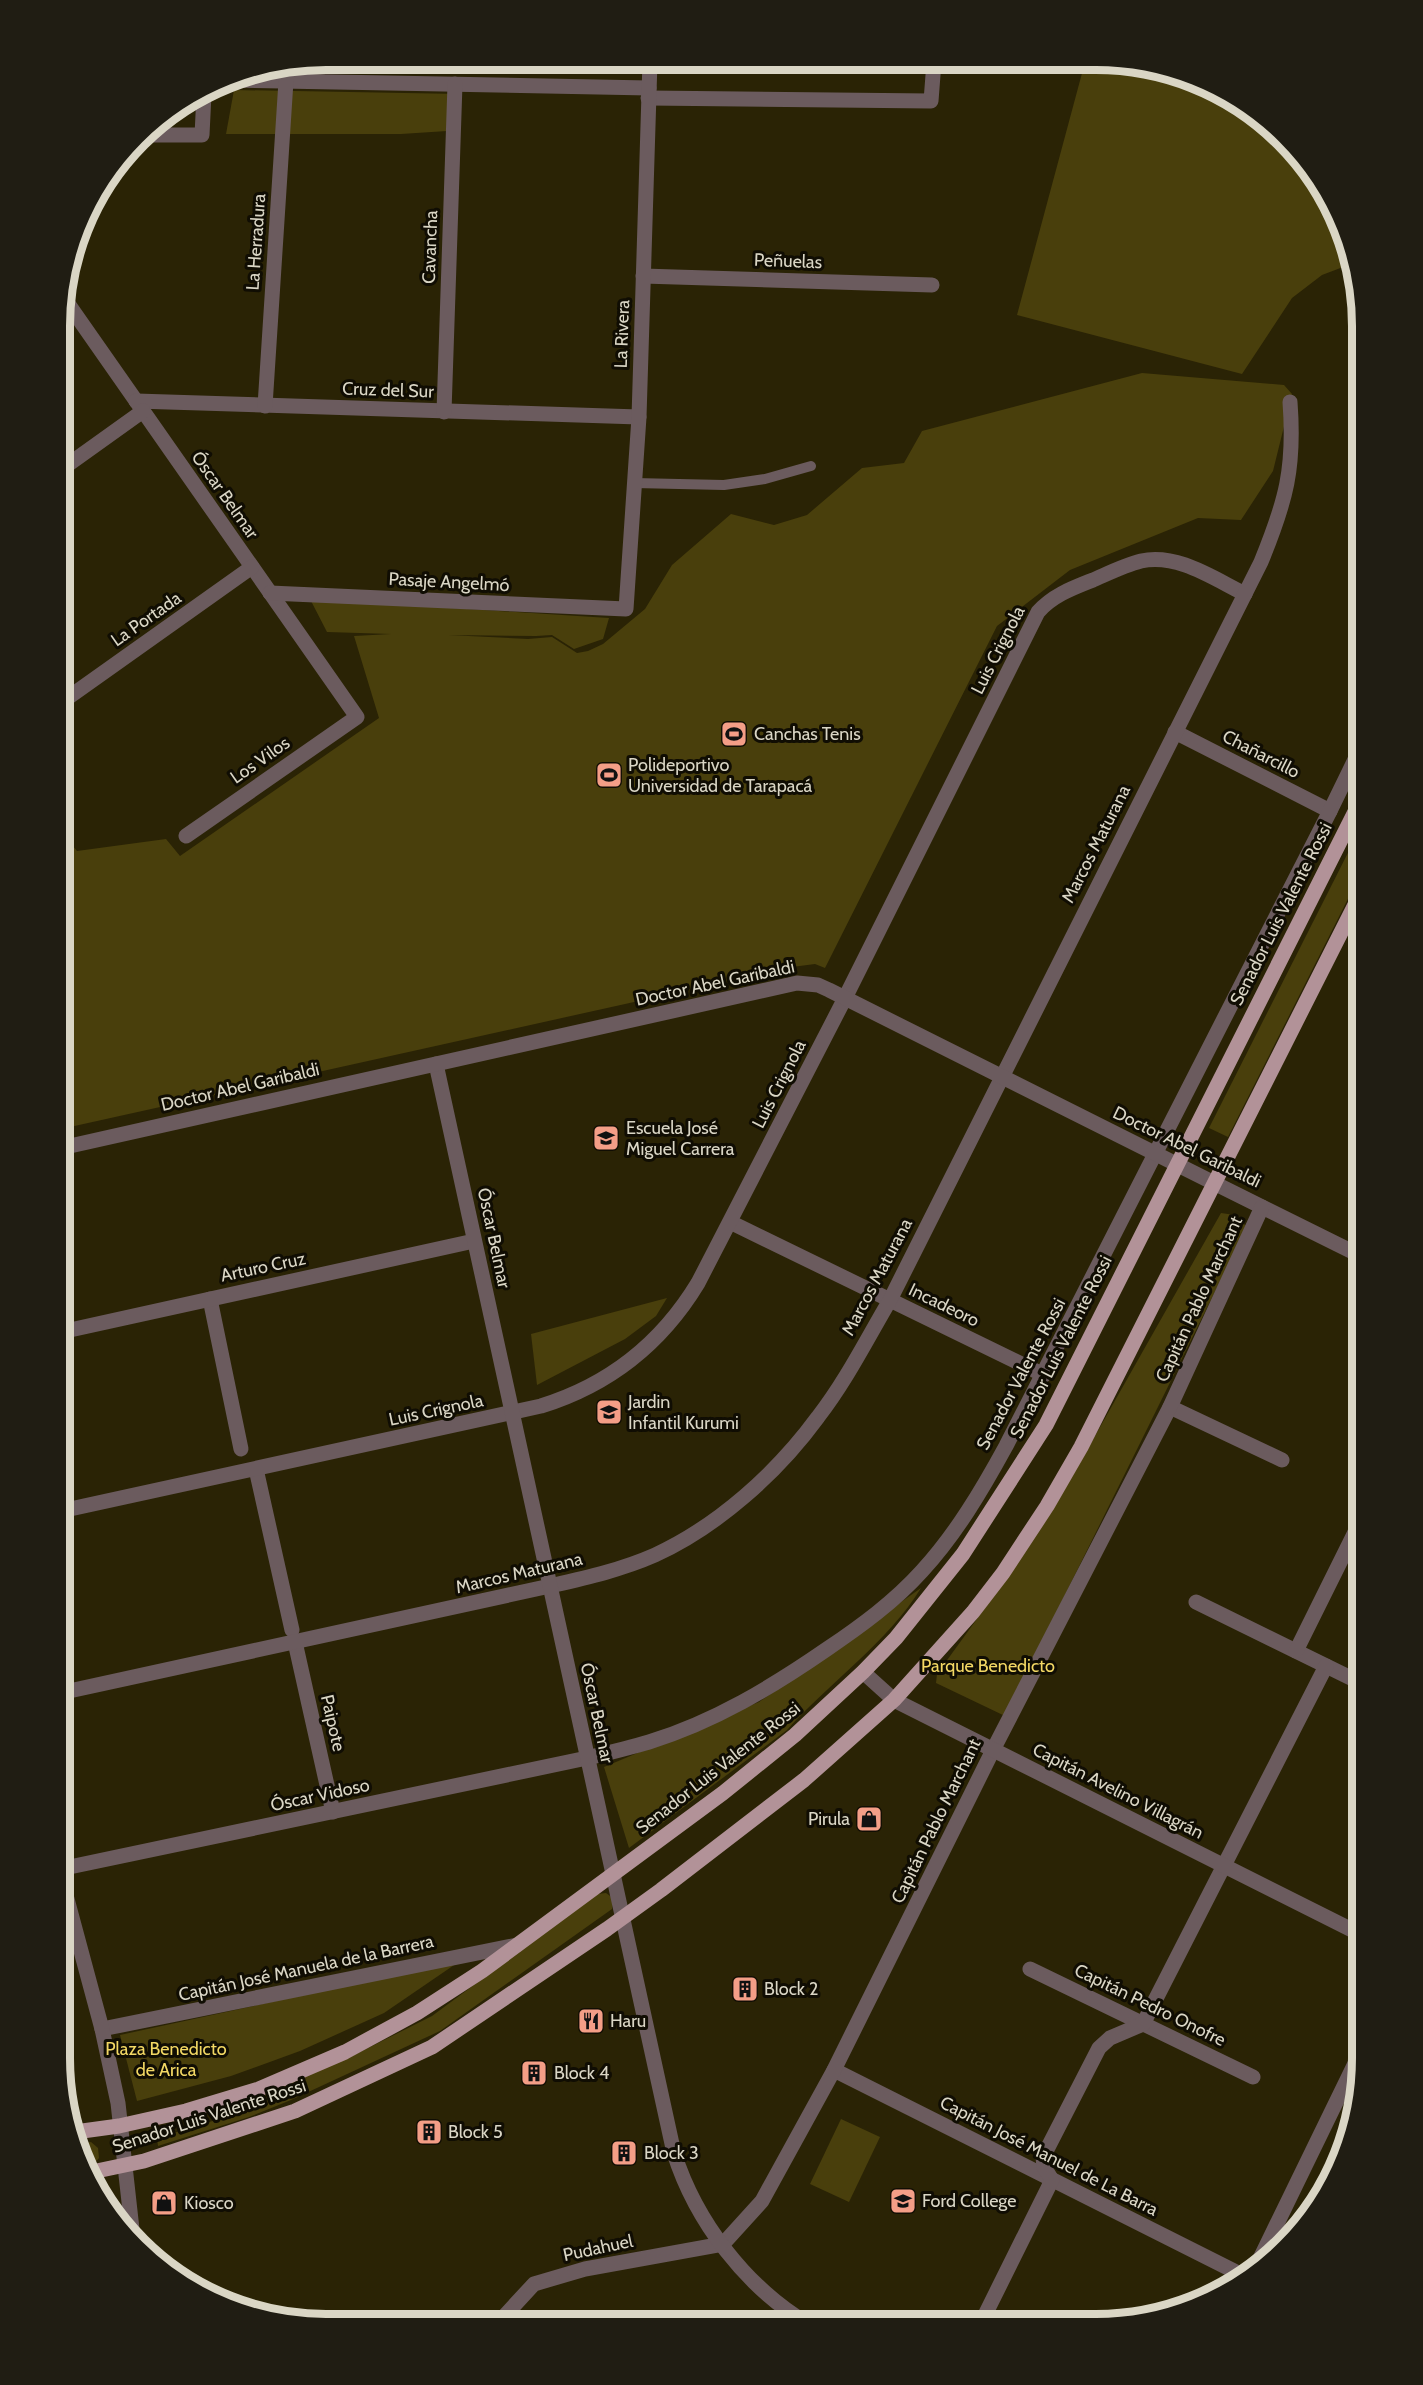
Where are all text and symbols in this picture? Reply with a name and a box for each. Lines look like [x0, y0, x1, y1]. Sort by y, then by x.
street label: La Herradura [242, 193, 270, 291]
street label: Cavancha [418, 210, 442, 284]
street label: Peñuelas [753, 249, 823, 273]
street label: La Rivera [610, 299, 634, 369]
street label: Cruz del Sur [342, 377, 434, 403]
street label: Óscar Belmar [187, 447, 263, 543]
street label: Pasaje Angelmó [388, 568, 510, 596]
street label: La Portada [107, 587, 186, 651]
street label: Luis Crignola [966, 602, 1030, 698]
sports icon: Canchas Tenis [719, 719, 749, 749]
place label: Canchas Tenis [754, 723, 861, 745]
street label: Chañarcillo [1219, 725, 1303, 783]
street label: Los Vilos [226, 732, 294, 788]
place label: Polideportivo Universidad de Tarapacá [628, 754, 813, 797]
sports icon: Polideportivo Universidad de Tarapacá [594, 760, 624, 790]
street label: Marcos Maturana [1057, 781, 1135, 907]
street label: Senador Luis Valente Rossi [1225, 819, 1337, 1009]
street label: Doctor Abel Garibaldi [633, 955, 797, 1011]
street label: Luis Crignola [747, 1036, 811, 1132]
street label: Doctor Abel Garibaldi [159, 1058, 321, 1116]
street label: Doctor Abel Garibaldi [1109, 1102, 1265, 1192]
place label: Escuela José Miguel Carrera [626, 1117, 735, 1160]
school or university icon: Escuela José Miguel Carrera [591, 1123, 621, 1153]
street label: Óscar Belmar [473, 1186, 515, 1291]
street label: Capitán Pablo Marchant [1151, 1213, 1247, 1385]
street label: Marcos Maturana [837, 1214, 917, 1339]
street label: Arturo Cruz [219, 1247, 308, 1287]
street label: Senador Luis Valente Rossi [1005, 1252, 1117, 1442]
street label: Incadeoro [905, 1279, 983, 1332]
street label: Senador Valente Rossi [972, 1294, 1070, 1454]
street label: Luis Crignola [387, 1389, 486, 1431]
place label: Jardin Infantil Kurumi [627, 1391, 739, 1434]
school or university icon: Jardin Infantil Kurumi [594, 1397, 624, 1427]
street label: Marcos Maturana [453, 1548, 585, 1598]
park label: Parque Benedicto [921, 1655, 1055, 1677]
street label: Óscar Belmar [576, 1661, 618, 1766]
street label: Paipote [316, 1693, 350, 1753]
street label: Senador Luis Valente Rossi [632, 1697, 804, 1839]
street label: Capitán Pablo Marchant [887, 1735, 985, 1907]
street label: Capitán Avelino Villagrán [1029, 1738, 1207, 1844]
street label: Óscar Vidoso [269, 1774, 372, 1816]
shop icon: Pirula [854, 1804, 884, 1834]
place label: Pirula [808, 1808, 850, 1830]
street label: Capitán José Manuela de la Barrera [176, 1930, 436, 2006]
street label: Capitán Pedro Onofre [1071, 1959, 1229, 2051]
building icon: Block 2 [730, 1974, 760, 2004]
place label: Block 2 [764, 1978, 818, 2000]
restaurant icon: Haru [576, 2006, 606, 2036]
place label: Haru [610, 2010, 646, 2032]
park label: Plaza Benedicto de Arica [105, 2038, 227, 2081]
building icon: Block 4 [519, 2058, 549, 2088]
place label: Block 4 [554, 2062, 609, 2084]
street label: Senador Luis Valente Rossi [109, 2074, 309, 2158]
street label: Capitán José Manuel de La Barra [936, 2091, 1162, 2221]
building icon: Block 5 [414, 2117, 444, 2147]
place label: Block 5 [448, 2121, 503, 2143]
building icon: Block 3 [609, 2138, 639, 2168]
place label: Block 3 [644, 2142, 699, 2164]
school or university icon: Ford College [888, 2186, 918, 2216]
shop icon: Kiosco [149, 2188, 179, 2218]
place label: Ford College [922, 2190, 1017, 2212]
place label: Kiosco [184, 2192, 234, 2214]
street label: Pudahuel [561, 2230, 636, 2266]

